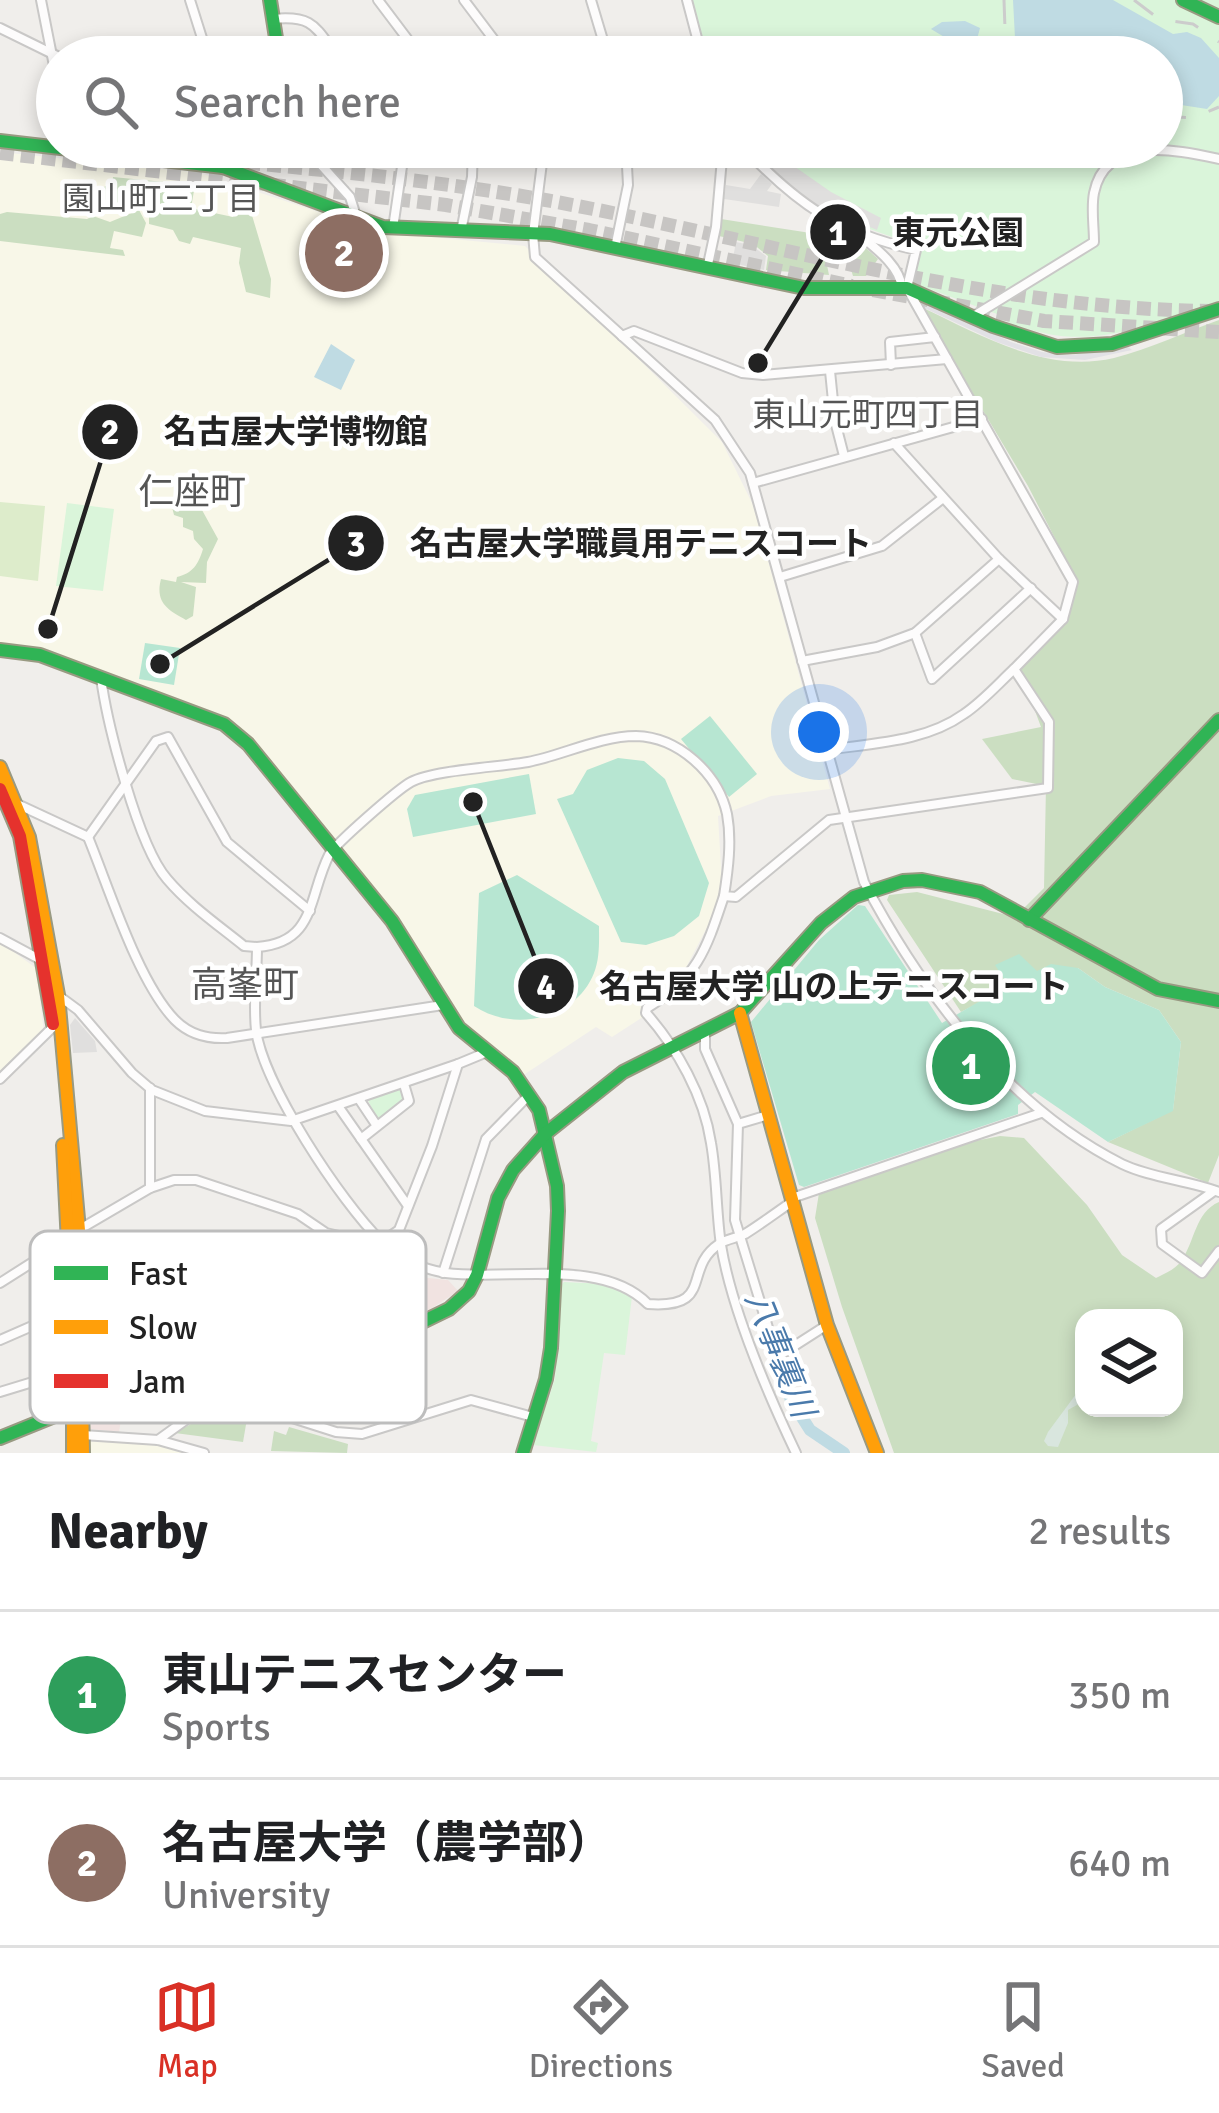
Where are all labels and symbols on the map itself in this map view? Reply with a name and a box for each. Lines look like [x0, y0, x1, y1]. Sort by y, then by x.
district label: 園山町三丁目 [62, 179, 260, 220]
callout: 東元公園 [808, 198, 1048, 267]
pin: 2 [305, 208, 383, 298]
text: 1 [828, 211, 848, 256]
text: 東元公園 [892, 213, 1024, 254]
district label: 東山元町四丁目 [753, 395, 984, 436]
callout: 名古屋大学博物館 [80, 397, 452, 466]
text: 2 [100, 410, 120, 455]
text: 名古屋大学博物館 [164, 412, 428, 453]
district label: 仁座町 [138, 470, 246, 515]
callout: 名古屋大学職員用テニスコート [326, 509, 896, 578]
text: 3 [346, 522, 366, 567]
text: 名古屋大学職員用テニスコート [410, 524, 872, 565]
your location [789, 702, 849, 762]
callout: 名古屋大学 山の上テニスコート [516, 952, 1093, 1021]
district label: 高峯町 [191, 963, 299, 1008]
text: 4 [536, 965, 556, 1010]
text: 名古屋大学 山の上テニスコート [599, 967, 1069, 1008]
pin: 1 [932, 1021, 1010, 1111]
legend [30, 1231, 426, 1423]
text: Fast [129, 1254, 188, 1295]
water label: 八事裏川 [736, 1286, 824, 1426]
text: Slow [129, 1308, 198, 1349]
text: Jam [129, 1362, 186, 1403]

